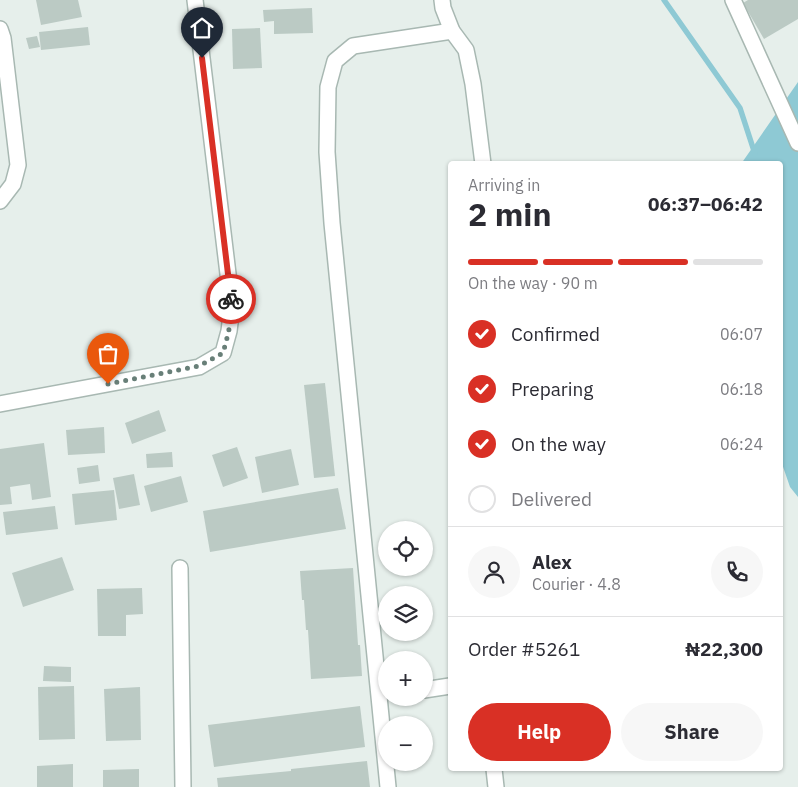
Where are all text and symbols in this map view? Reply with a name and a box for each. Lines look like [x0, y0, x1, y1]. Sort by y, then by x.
pin [181, 7, 223, 58]
icon: home [188, 14, 216, 42]
text: Arriving in [468, 175, 540, 195]
text: 06:37–06:42 [648, 192, 763, 216]
text: 2 min [468, 193, 552, 235]
text: On the way · 90 m [468, 273, 598, 293]
courier [206, 274, 256, 324]
icon: bike [217, 285, 245, 313]
icon: check [468, 320, 496, 348]
text: Confirmed [511, 322, 600, 346]
text: 06:07 [720, 324, 763, 344]
pin [87, 333, 129, 384]
icon: bag [94, 340, 122, 368]
icon: check [468, 375, 496, 403]
text: Preparing [511, 377, 593, 401]
text: 06:18 [720, 379, 763, 399]
icon: check [468, 430, 496, 458]
text: On the way [511, 432, 606, 456]
text: 06:24 [720, 434, 763, 454]
text: Delivered [511, 487, 592, 511]
map controls [378, 521, 433, 771]
button: locate [378, 521, 433, 576]
button: person [468, 546, 520, 598]
button: phone [711, 546, 763, 598]
text: Alex [532, 550, 572, 574]
text: Courier · 4.8 [532, 574, 621, 594]
button: layers [378, 586, 433, 641]
text: Order #5261 [468, 637, 580, 661]
text: ₦22,300 [685, 637, 763, 661]
button: + [378, 651, 433, 706]
button: Help [468, 703, 611, 761]
button: Share [621, 703, 763, 761]
button: − [378, 716, 433, 771]

